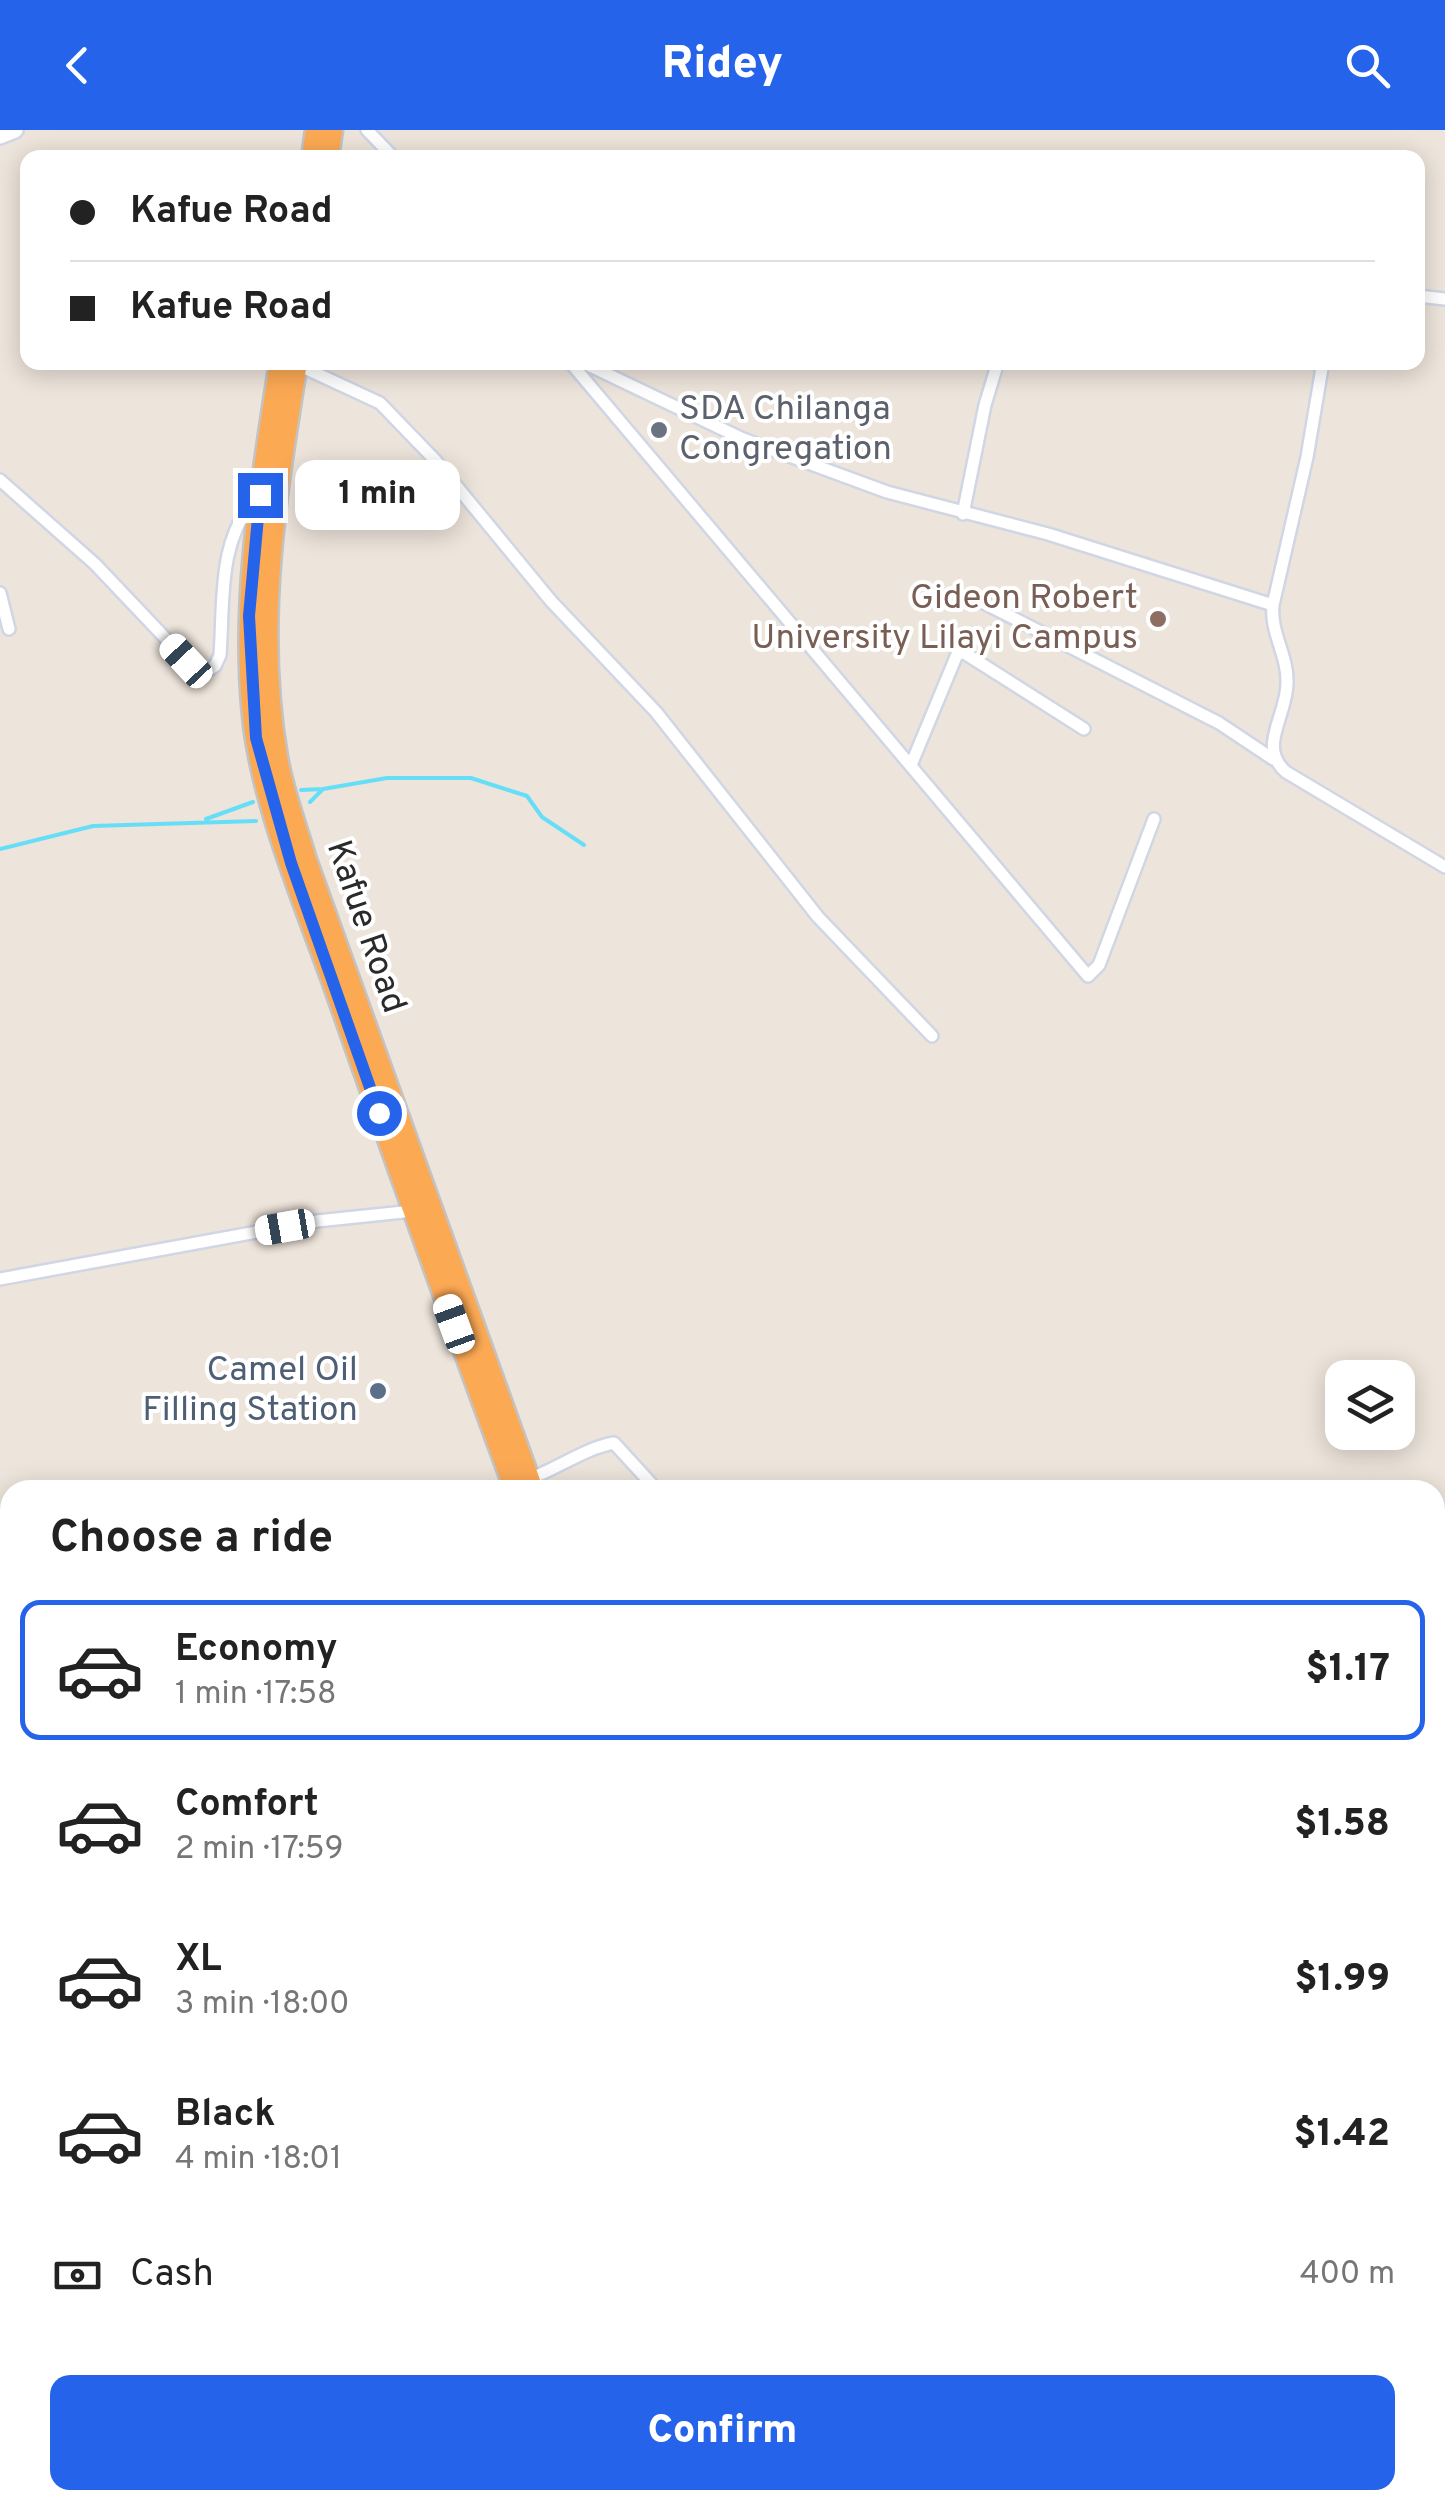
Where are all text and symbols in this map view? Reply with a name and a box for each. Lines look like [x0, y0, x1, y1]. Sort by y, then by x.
text: Ridey [662, 37, 783, 94]
icon: back [50, 38, 105, 93]
icon: search [1340, 38, 1395, 93]
text: Kafue Road [130, 188, 333, 237]
text: Kafue Road [130, 284, 333, 333]
place label: SDA Chilanga Congregation [679, 388, 892, 472]
marker: SDA Chilanga Congregation [648, 419, 670, 441]
callout: 1 min [295, 460, 460, 530]
route end [238, 473, 283, 518]
text: 1 min [338, 475, 417, 515]
place label: Gideon Robert University Lilayi Campus [751, 577, 1138, 661]
marker: Gideon Robert University Lilayi Campus [1147, 608, 1169, 630]
car [155, 629, 217, 693]
street label: Kafue Road [315, 835, 415, 1019]
route start [357, 1091, 402, 1136]
car [253, 1207, 317, 1247]
car [430, 1291, 478, 1357]
place label: Camel Oil Filling Station [142, 1349, 358, 1433]
map controls [1325, 1360, 1415, 1450]
button: layers [1325, 1360, 1415, 1450]
marker: Camel Oil Filling Station [367, 1380, 389, 1402]
text: Choose a ride [50, 1511, 333, 1568]
icon: car [55, 1625, 145, 1715]
text: Economy [175, 1626, 337, 1675]
text: $1.17 [1305, 1646, 1390, 1695]
text: 1 min · 17:58 [175, 1675, 337, 1715]
icon: car [55, 1780, 145, 1870]
text: Comfort [175, 1781, 319, 1830]
text: $1.58 [1294, 1801, 1390, 1850]
text: 2 min · 17:59 [175, 1830, 343, 1870]
icon: car [55, 1935, 145, 2025]
text: XL [175, 1936, 222, 1985]
text: $1.99 [1294, 1956, 1390, 2005]
text: 3 min · 18:00 [175, 1985, 350, 2025]
icon: car [55, 2090, 145, 2180]
text: Black [175, 2091, 275, 2140]
text: $1.42 [1294, 2111, 1390, 2160]
text: 4 min · 18:01 [175, 2140, 342, 2180]
icon: cash [50, 2248, 105, 2303]
text: Cash [130, 2251, 214, 2300]
text: 400 m [1300, 2255, 1395, 2295]
button: Confirm [50, 2375, 1395, 2490]

